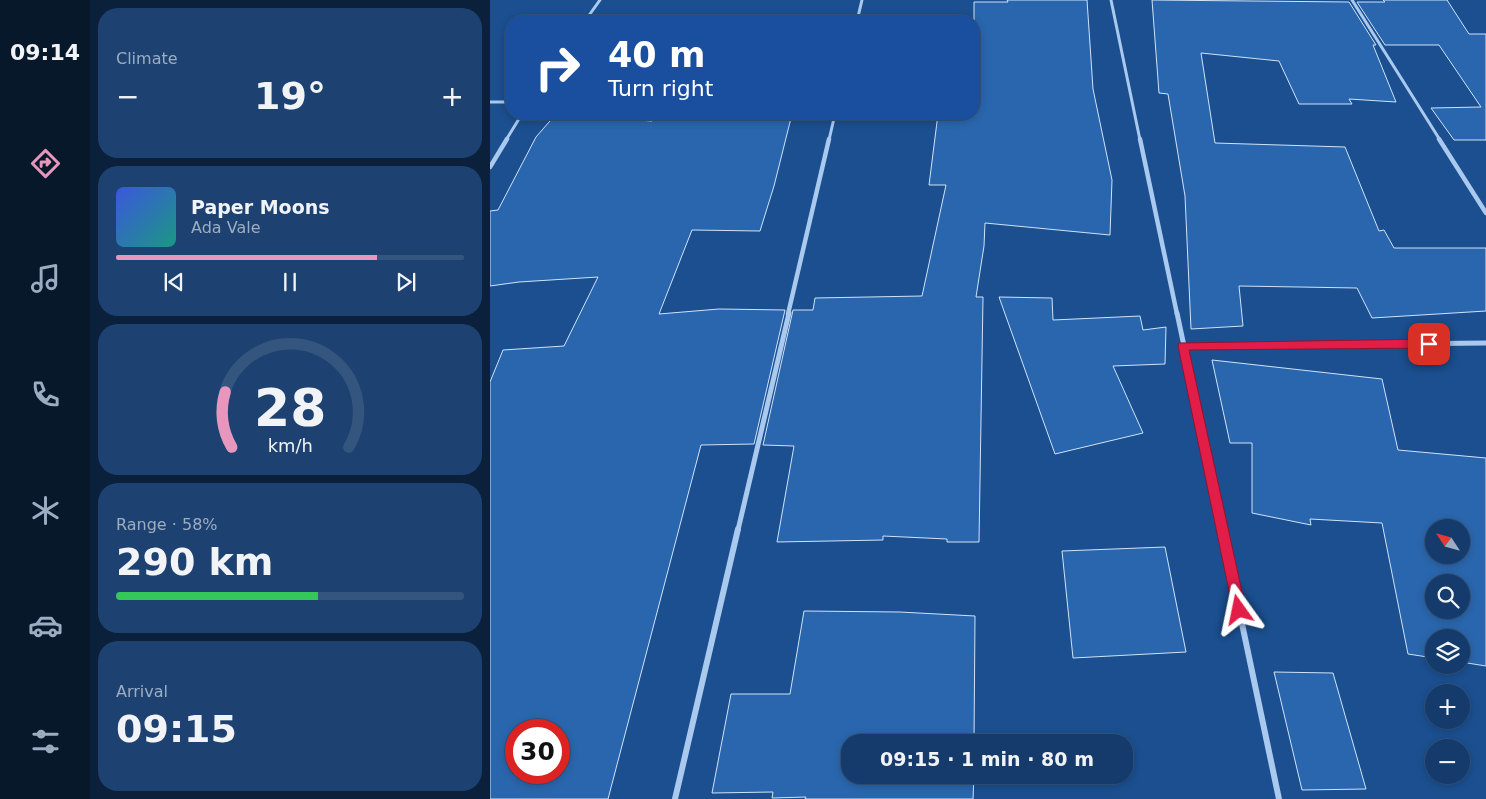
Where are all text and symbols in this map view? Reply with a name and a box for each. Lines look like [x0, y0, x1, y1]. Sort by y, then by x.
icon: right [525, 35, 590, 100]
text: 40 m [608, 35, 705, 75]
text: 09:14 [10, 40, 80, 65]
text: Climate [116, 49, 178, 68]
text: 19° [254, 74, 326, 118]
text: Turn right [608, 76, 713, 101]
text: − [116, 80, 139, 113]
text: + [441, 80, 464, 113]
icon: directions [28, 146, 63, 181]
text: Paper Moons [191, 196, 330, 218]
text: Ada Vale [191, 218, 261, 237]
icon: music [28, 261, 63, 296]
icon: previous [160, 268, 188, 296]
icon: pause [276, 268, 304, 296]
icon: next [392, 268, 420, 296]
pin [1408, 323, 1450, 365]
icon: arrive [1415, 330, 1443, 358]
icon: phone [28, 377, 63, 412]
text: 28 [254, 378, 326, 438]
text: km/h [267, 435, 313, 456]
icon: climate [28, 493, 63, 528]
text: Range · 58% [116, 515, 218, 534]
north arrow [1425, 519, 1470, 564]
map controls [1425, 519, 1470, 784]
text: 290 km [116, 540, 273, 584]
button: search [1425, 574, 1470, 619]
position arrow [1212, 583, 1264, 635]
icon: car [28, 608, 63, 643]
button: layers [1425, 629, 1470, 674]
text: Arrival [116, 682, 168, 701]
button: + [1425, 684, 1470, 729]
text: 09:15 [116, 707, 237, 751]
speed limit sign: 30 [505, 719, 570, 784]
icon: filters [28, 724, 63, 759]
button: − [1425, 739, 1470, 784]
text: 09:15 · 1 min · 80 m [880, 748, 1094, 770]

